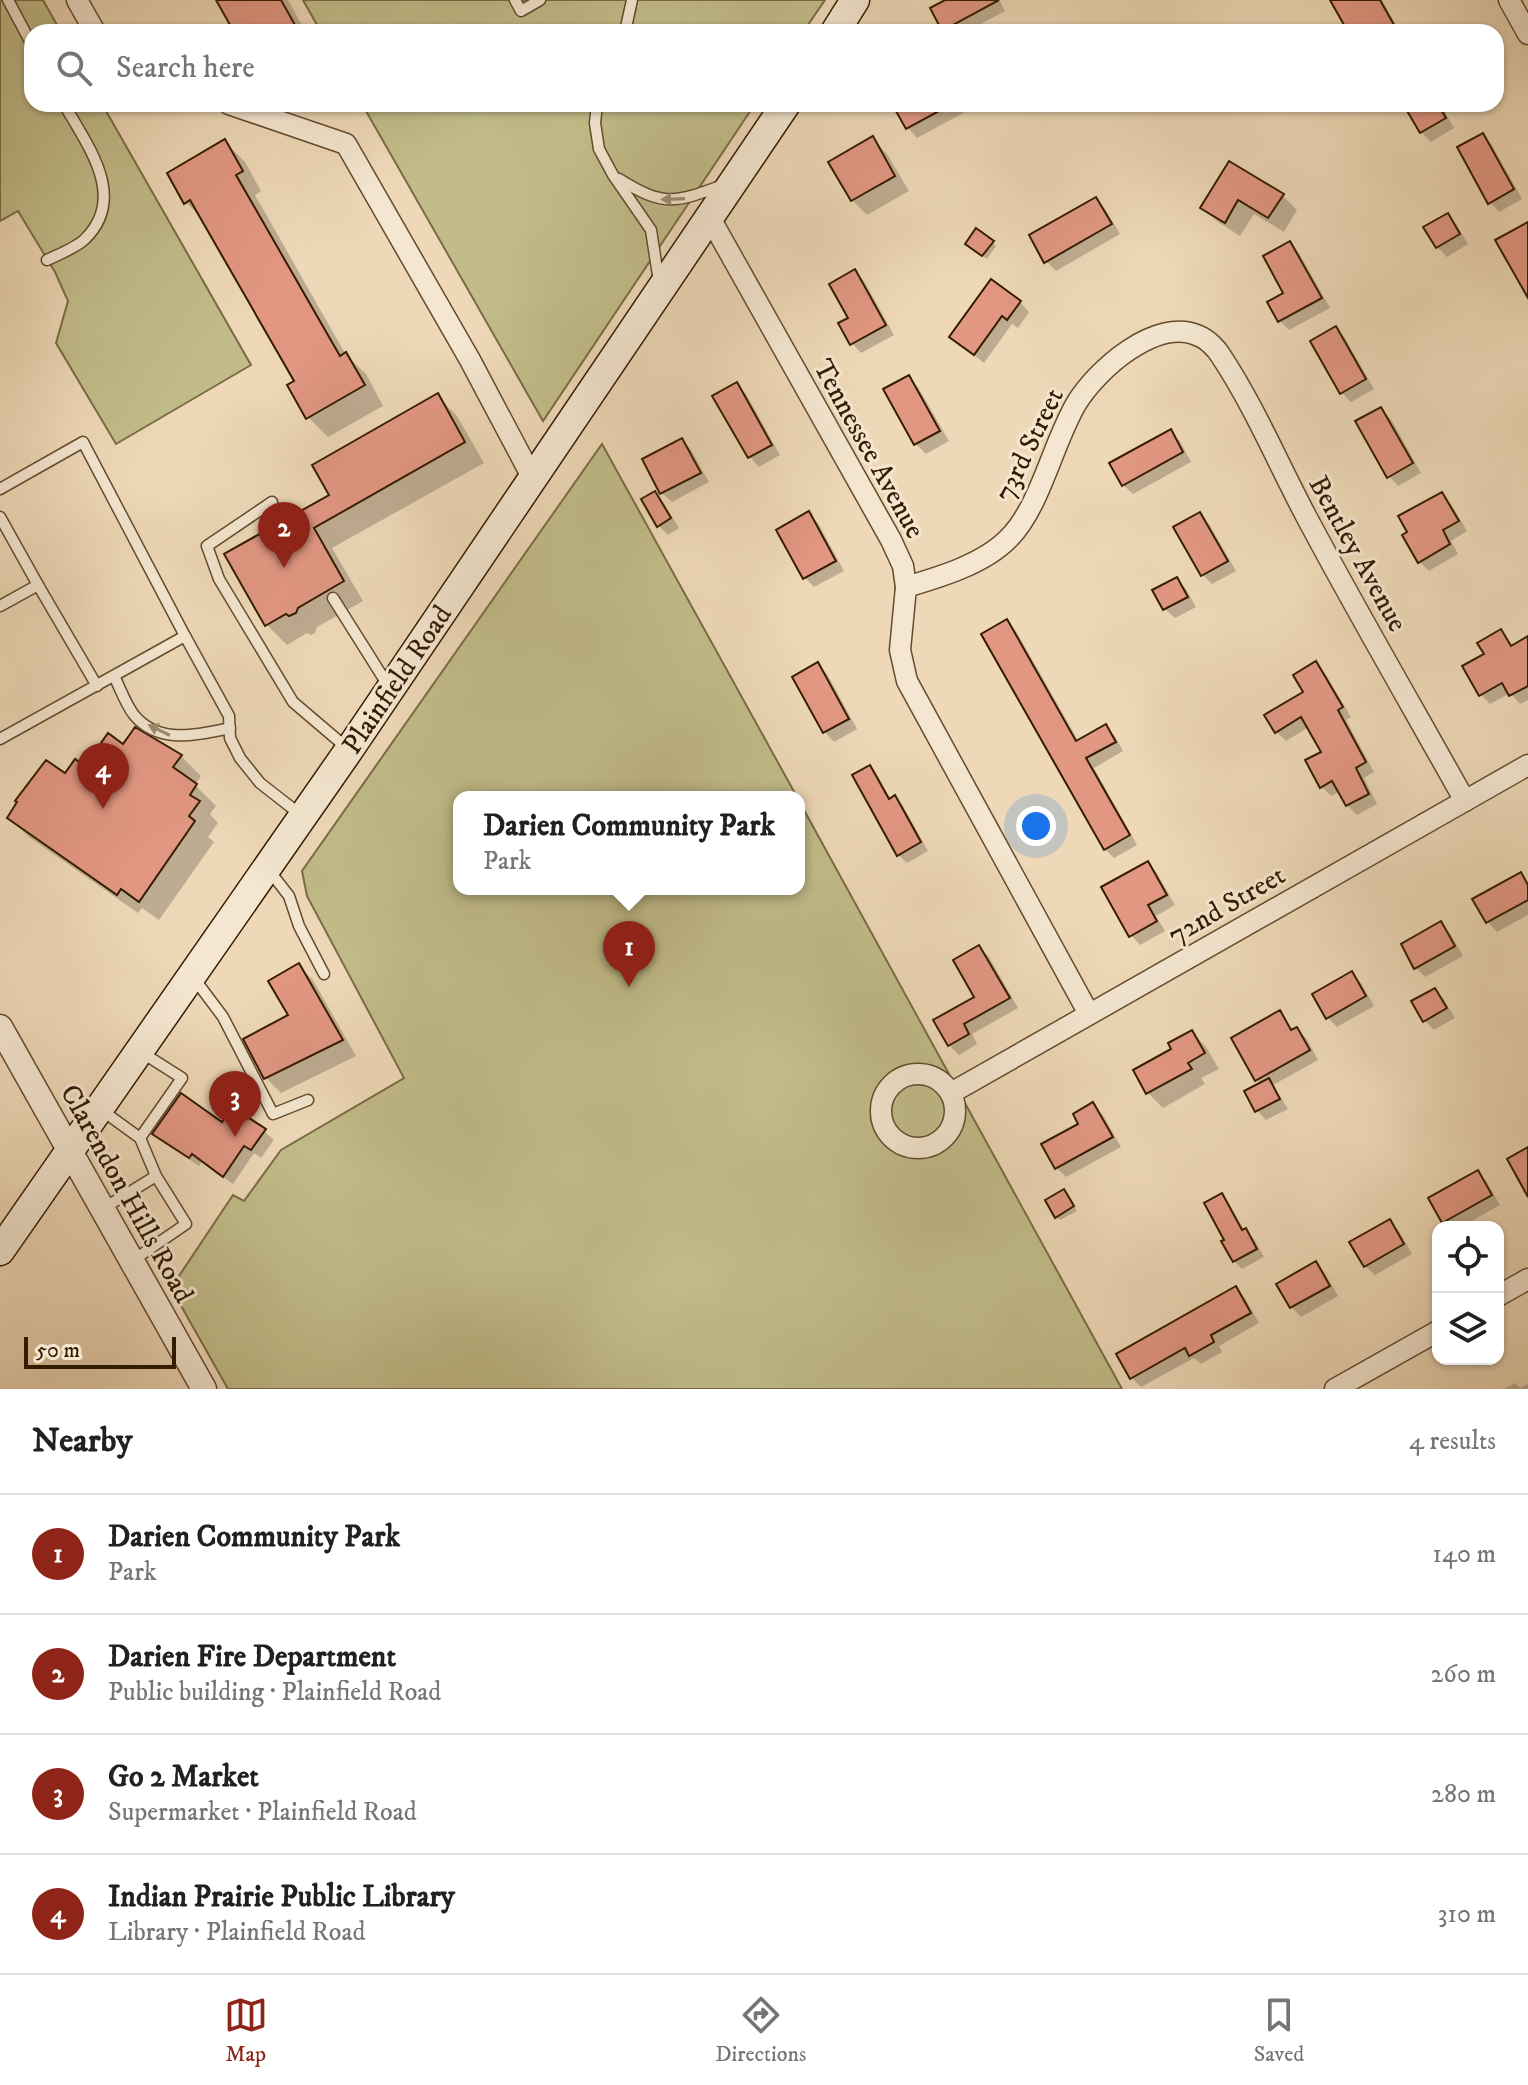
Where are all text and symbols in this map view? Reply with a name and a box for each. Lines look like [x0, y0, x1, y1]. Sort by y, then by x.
search box [24, 24, 1504, 112]
icon: search [52, 46, 96, 90]
text: Search here [116, 50, 255, 87]
one-way arrow [660, 192, 686, 205]
street label: Tennessee Avenue [805, 353, 932, 544]
street label: 73rd Street [987, 382, 1072, 507]
street label: Bentley Avenue [1301, 470, 1415, 638]
pin: 2 [258, 502, 310, 568]
street label: Plainfield Road [335, 599, 460, 761]
one-way arrow [147, 723, 170, 737]
pin: 4 [77, 743, 129, 809]
popup [453, 791, 805, 895]
your location [1016, 806, 1056, 846]
text: Darien Community Park [483, 808, 775, 845]
text: Park [483, 845, 532, 878]
street label: 72nd Street [1162, 858, 1291, 953]
pin: 1 [603, 921, 655, 987]
pin: 3 [209, 1071, 261, 1137]
street label: Clarendon Hills Road [52, 1078, 201, 1309]
map controls [1432, 1221, 1504, 1365]
button: locate [1432, 1221, 1504, 1293]
button: layers [1432, 1293, 1504, 1365]
scale bar [24, 1333, 176, 1369]
text: 50 m [36, 1337, 80, 1364]
text: Nearby [32, 1420, 133, 1462]
text: 4 results [1409, 1425, 1496, 1458]
text: Darien Community Park [108, 1519, 400, 1556]
text: 1 [53, 1538, 63, 1571]
text: 140 m [1432, 1538, 1496, 1571]
text: Park [108, 1556, 157, 1589]
text: Darien Fire Department [108, 1639, 396, 1676]
text: 2 [52, 1658, 64, 1691]
text: 260 m [1431, 1658, 1496, 1691]
text: Public building · Plainfield Road [108, 1676, 441, 1709]
text: Go 2 Market [108, 1759, 259, 1796]
text: 3 [53, 1778, 63, 1811]
text: 280 m [1431, 1778, 1496, 1811]
text: Supermarket · Plainfield Road [108, 1796, 417, 1829]
text: Indian Prairie Public Library [108, 1879, 455, 1916]
text: 4 [51, 1898, 65, 1931]
text: 310 m [1438, 1898, 1496, 1931]
text: Library · Plainfield Road [108, 1916, 365, 1949]
tab: Map [224, 1993, 268, 2068]
tab: Directions [715, 1993, 806, 2068]
tab: Saved [1254, 1993, 1304, 2068]

